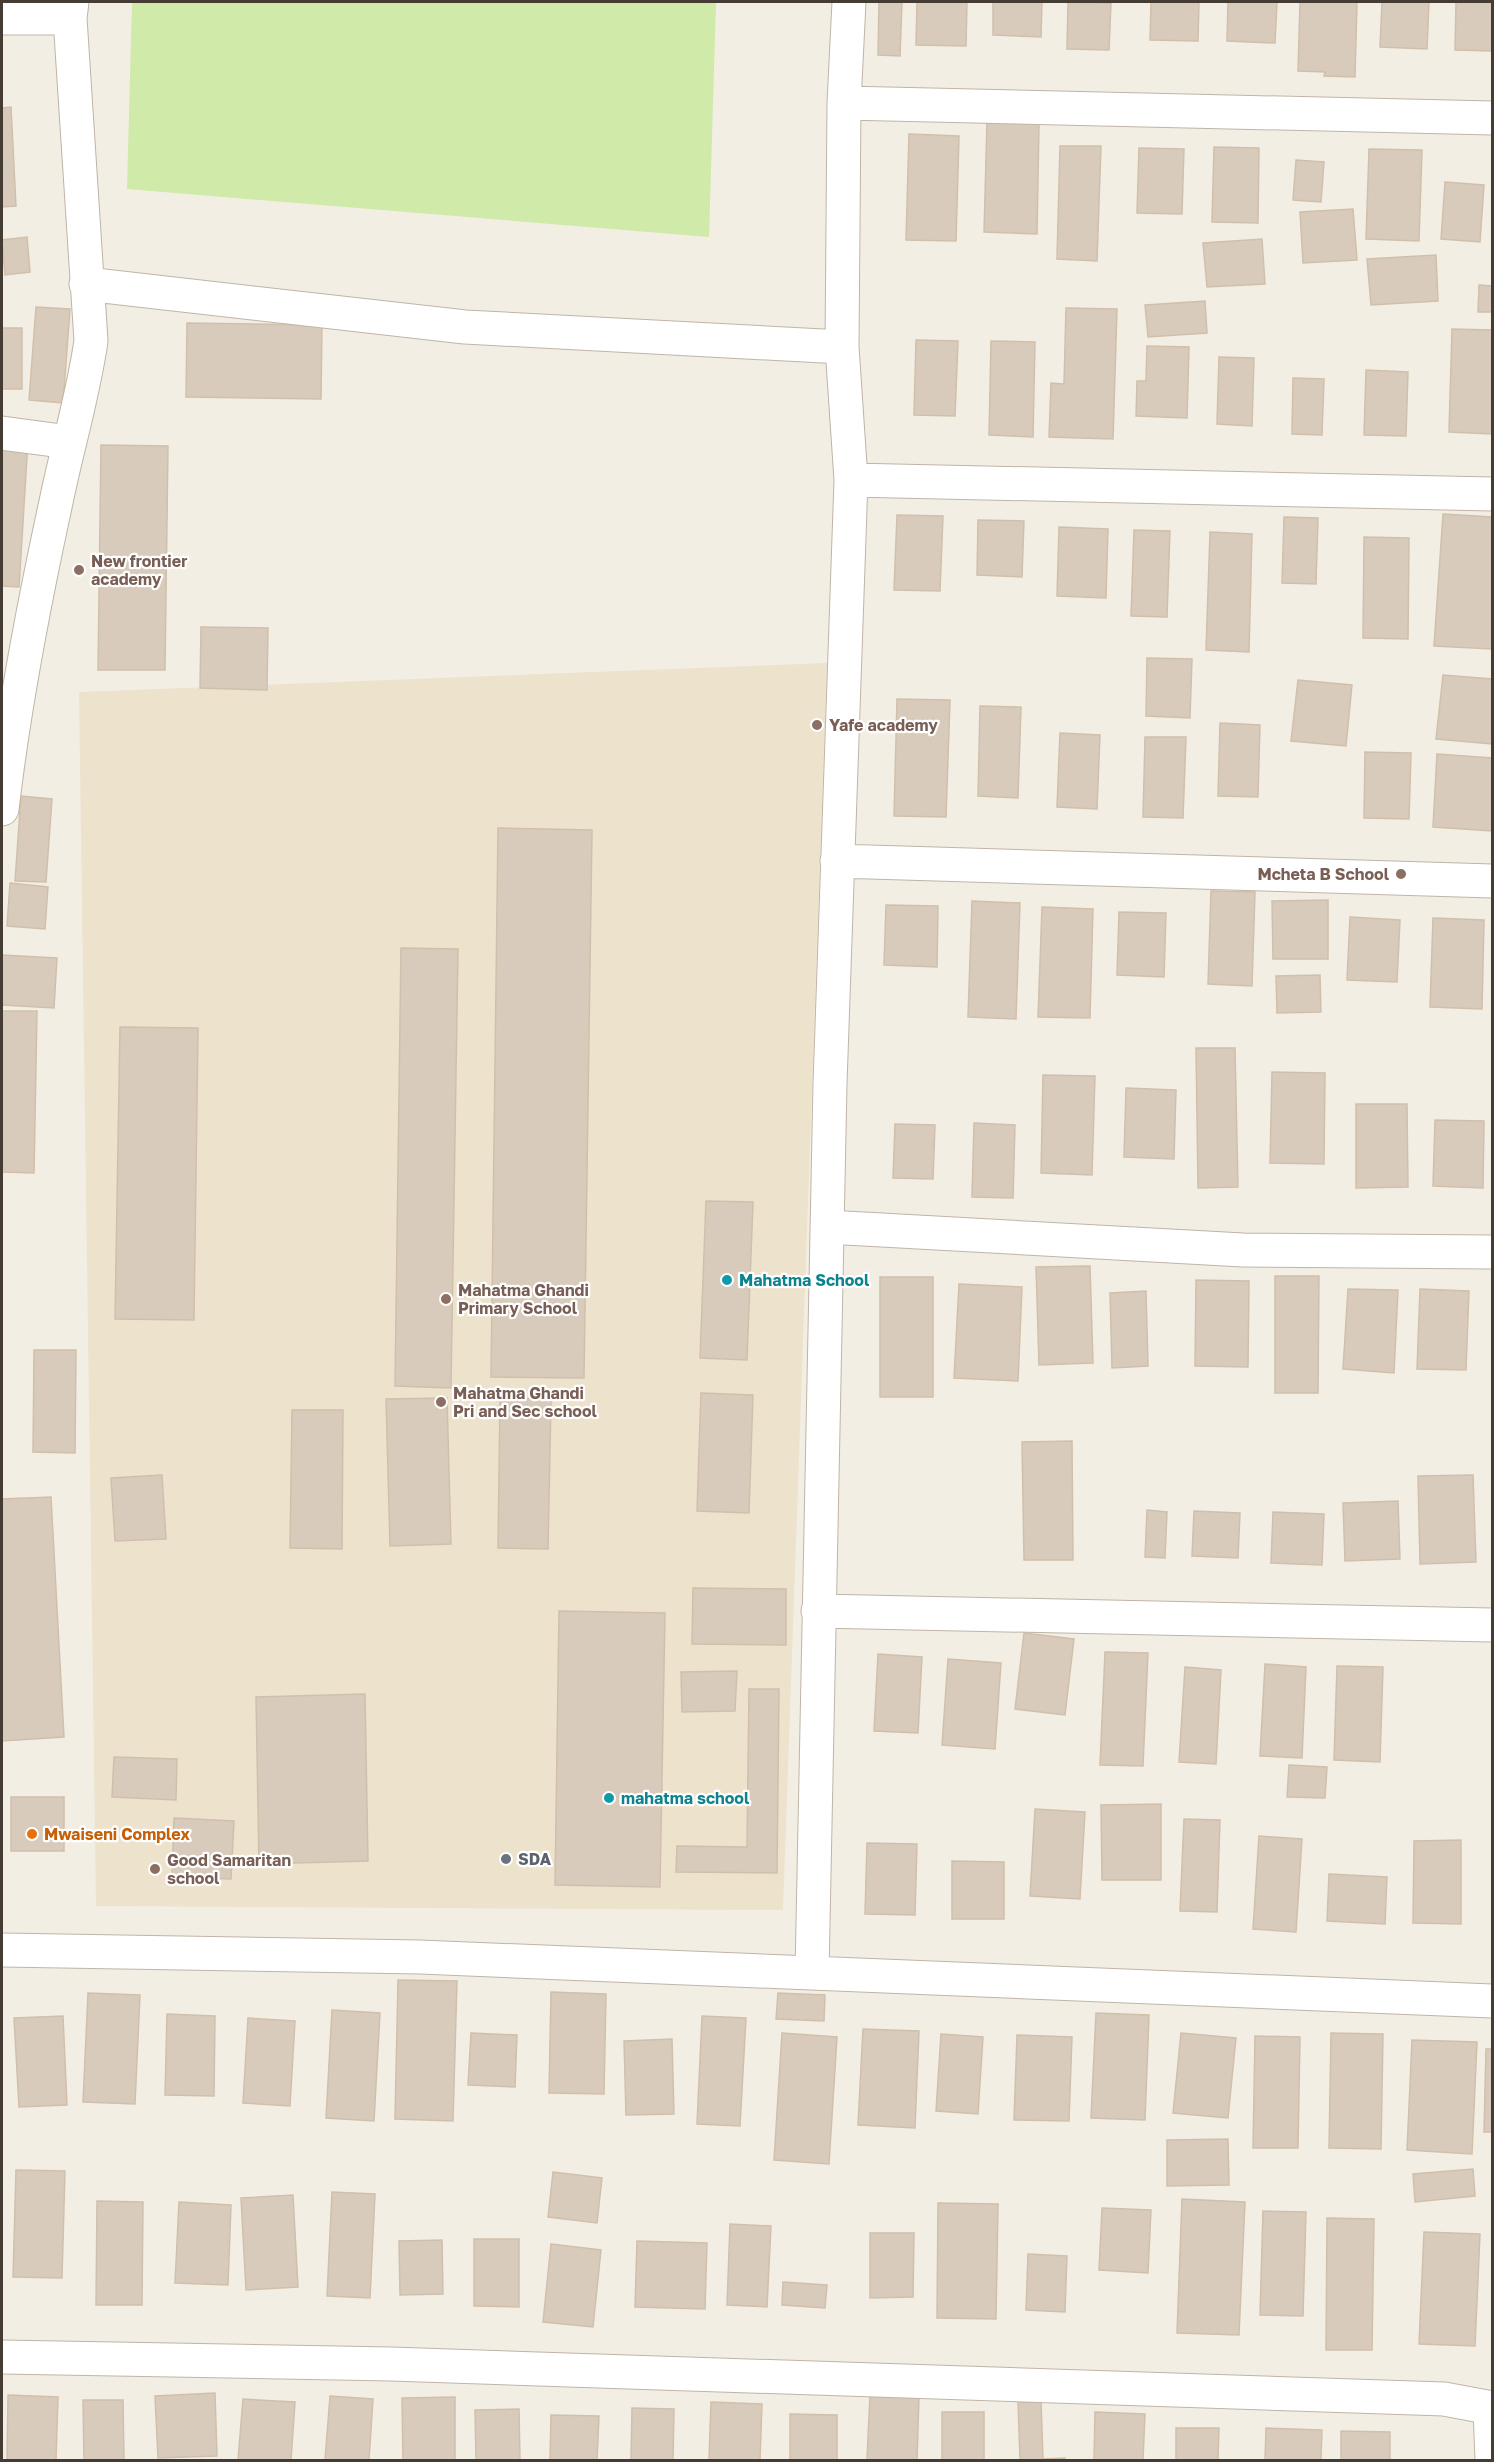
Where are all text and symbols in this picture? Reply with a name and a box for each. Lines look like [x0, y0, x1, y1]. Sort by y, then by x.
place label: New frontier academy [91, 551, 187, 589]
marker: New frontier academy [72, 563, 86, 577]
place label: Yafe academy [829, 715, 938, 735]
marker: Yafe academy [810, 718, 824, 732]
place label: Mcheta B School [1257, 864, 1390, 884]
marker: Mcheta B School [1394, 867, 1408, 881]
place label: Mahatma School [739, 1270, 870, 1290]
marker: Mahatma School [720, 1273, 734, 1287]
place label: Mahatma Ghandi Primary School [458, 1280, 589, 1318]
marker: Mahatma Ghandi Primary School [439, 1292, 453, 1306]
place label: Mahatma Ghandi Pri and Sec school [453, 1383, 598, 1421]
marker: Mahatma Ghandi Pri and Sec school [434, 1395, 448, 1409]
place label: mahatma school [621, 1788, 750, 1808]
marker: mahatma school [602, 1791, 616, 1805]
place label: Mwaiseni Complex [44, 1824, 190, 1844]
marker: Mwaiseni Complex [25, 1827, 39, 1841]
place label: SDA [518, 1849, 552, 1869]
place label: Good Samaritan school [167, 1850, 291, 1888]
marker: SDA [499, 1852, 513, 1866]
marker: Good Samaritan school [148, 1862, 162, 1876]

